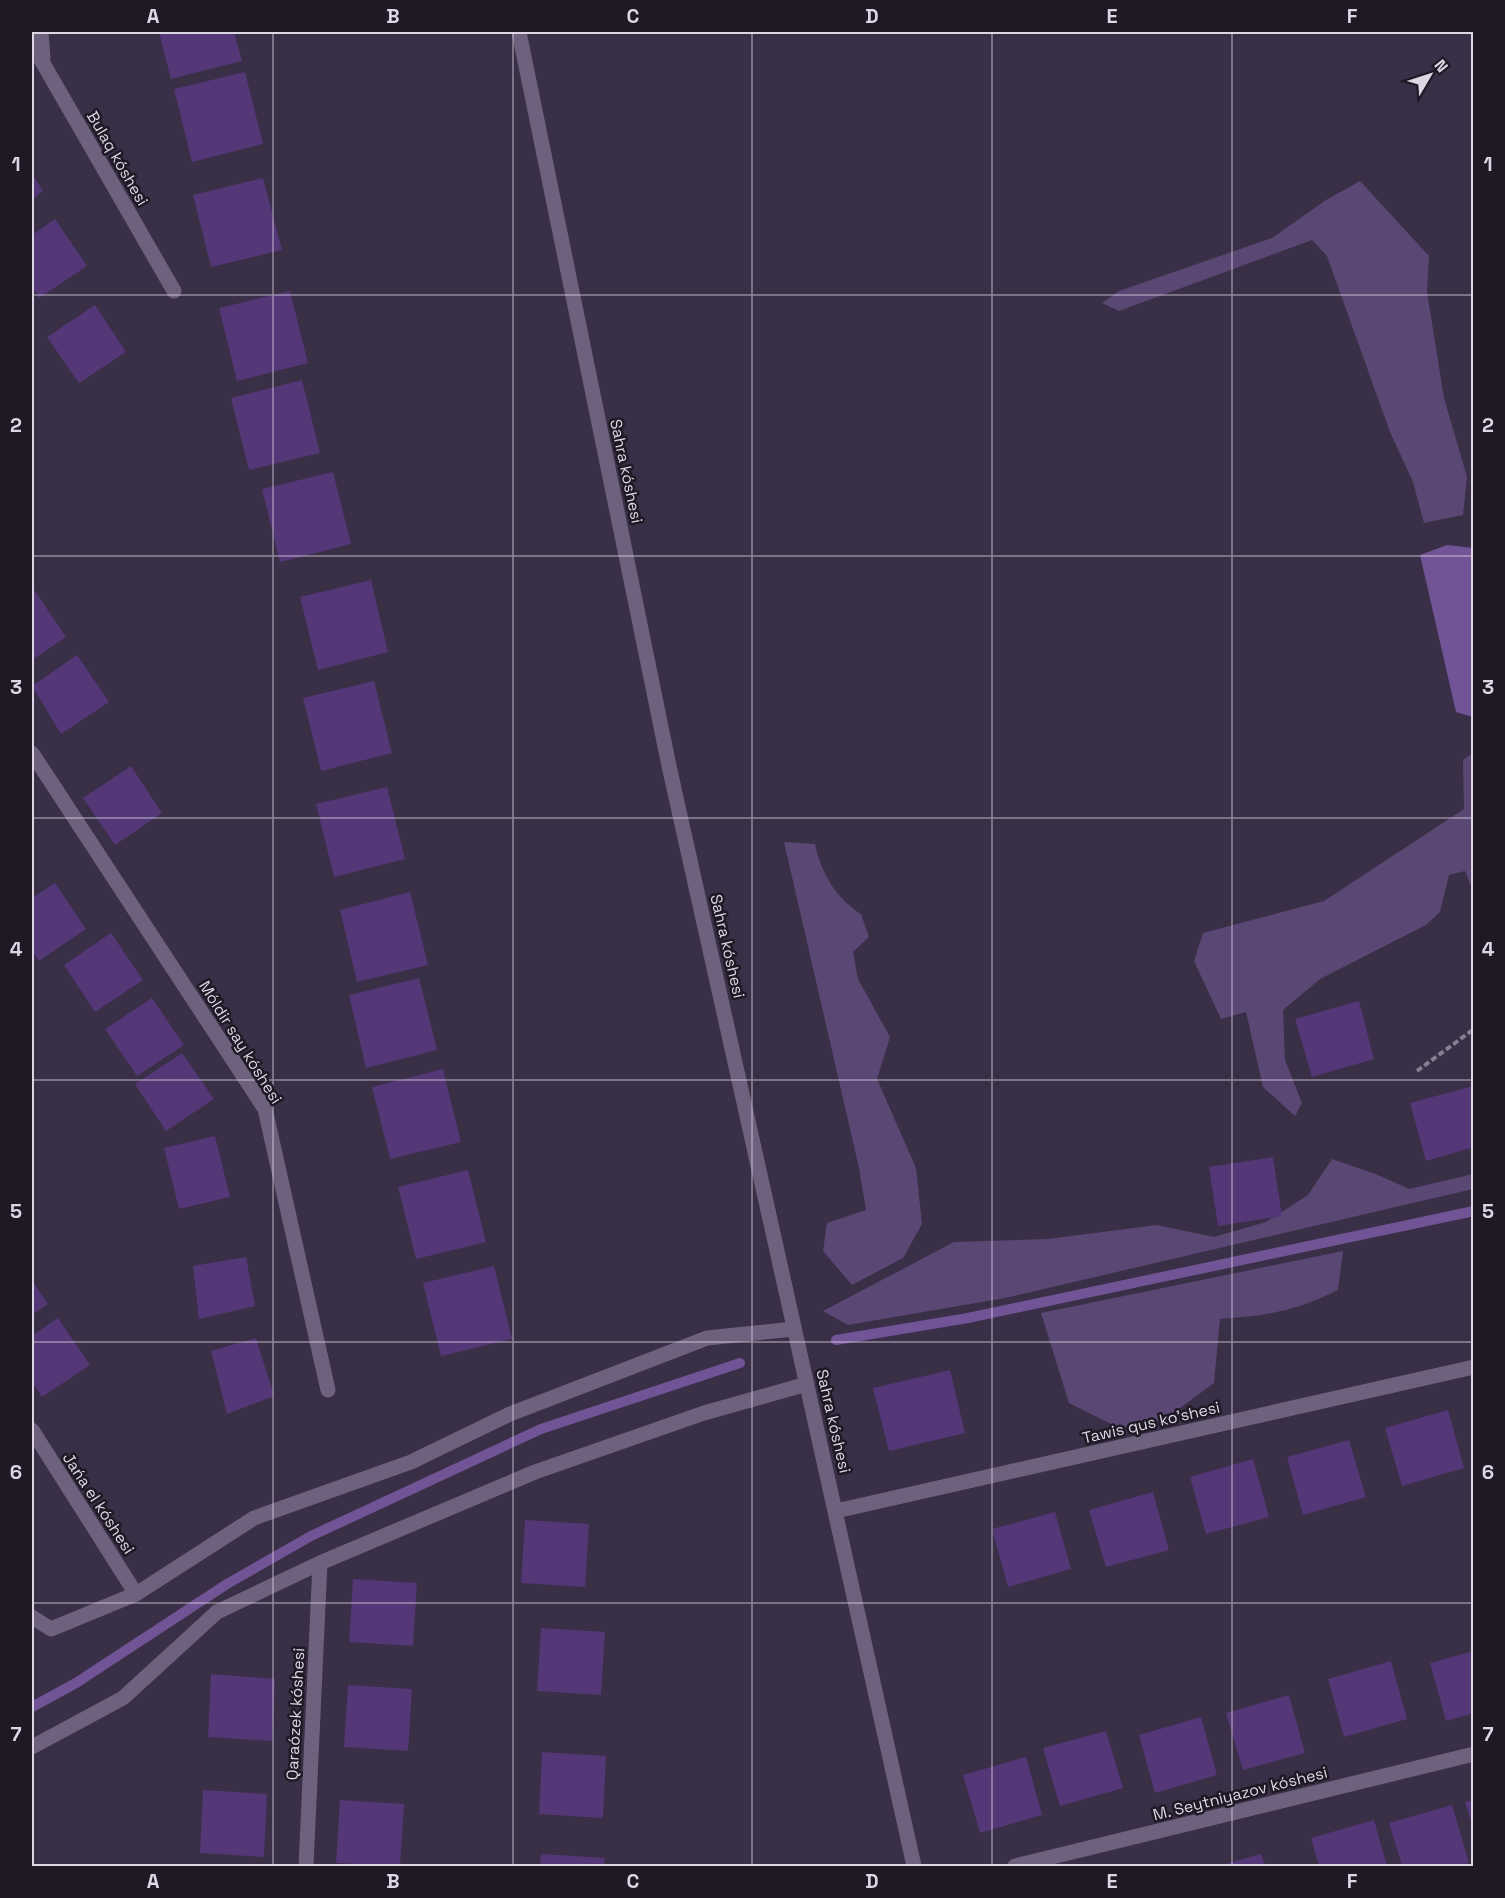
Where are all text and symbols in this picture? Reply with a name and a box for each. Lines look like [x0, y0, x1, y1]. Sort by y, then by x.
text: A [147, 3, 160, 29]
text: B [386, 3, 400, 29]
text: C [627, 3, 640, 29]
text: D [865, 3, 879, 29]
text: E [1106, 3, 1118, 29]
text: F [1347, 3, 1358, 29]
north arrow [1400, 45, 1460, 105]
text: N [1430, 55, 1453, 77]
street label: Bulaq kóshesi [82, 107, 153, 209]
text: 1 [11, 151, 21, 177]
text: 1 [1483, 151, 1493, 177]
text: 2 [10, 412, 22, 438]
text: 2 [1482, 412, 1494, 438]
street label: Sahra kóshesi [605, 417, 648, 525]
text: 3 [10, 674, 22, 700]
text: 3 [1482, 674, 1494, 700]
street label: Sahra kóshesi [705, 892, 750, 1000]
text: 4 [10, 936, 23, 962]
text: 4 [1482, 936, 1495, 962]
street label: Móldir say kóshesi [194, 977, 287, 1108]
text: 5 [10, 1198, 22, 1224]
text: 5 [1482, 1198, 1494, 1224]
street label: Sahra kóshesi [811, 1367, 856, 1475]
street label: Tawis qus ko'shesi [1080, 1396, 1222, 1449]
street label: Jańa el kóshesi [58, 1448, 139, 1558]
text: 6 [10, 1459, 22, 1485]
text: 6 [1482, 1459, 1494, 1485]
street label: Qaraózek kóshesi [282, 1647, 309, 1781]
text: 7 [10, 1721, 22, 1747]
text: 7 [1482, 1721, 1494, 1747]
street label: M. Seytniyazov kóshesi [1151, 1762, 1330, 1825]
text: A [147, 1868, 160, 1894]
text: B [386, 1868, 400, 1894]
text: C [627, 1868, 640, 1894]
text: D [865, 1868, 879, 1894]
text: E [1106, 1868, 1118, 1894]
text: F [1347, 1868, 1358, 1894]

